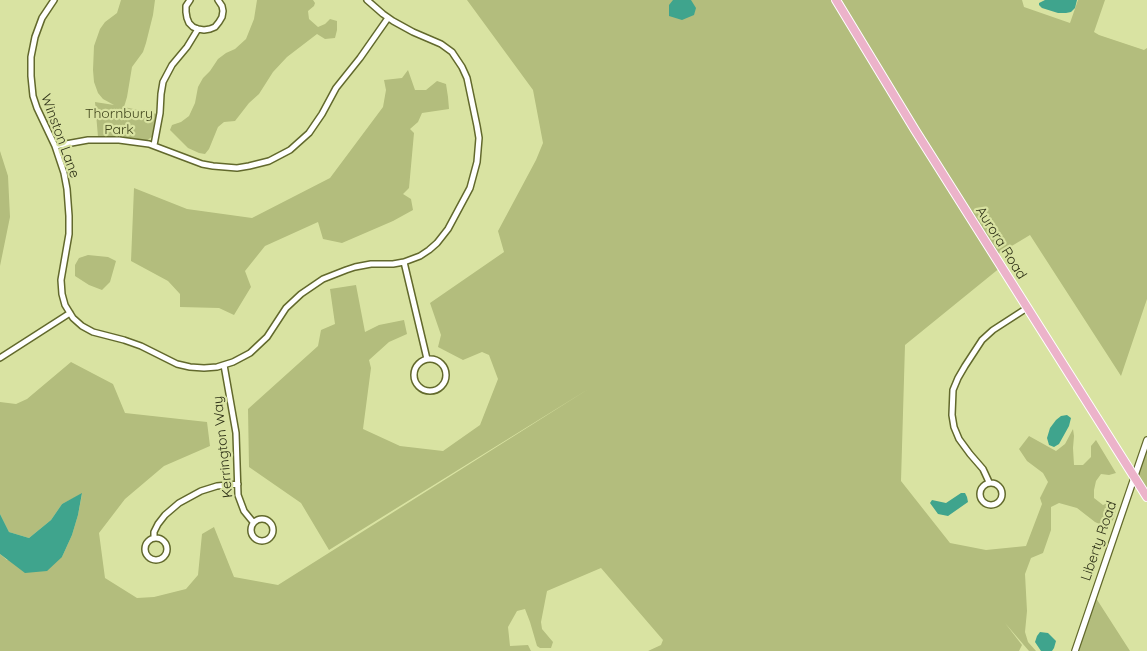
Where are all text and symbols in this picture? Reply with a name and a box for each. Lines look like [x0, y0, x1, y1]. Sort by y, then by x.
street label: Winston Lane [37, 92, 83, 180]
park label: Thornbury Park [85, 106, 153, 138]
street label: Aurora Road [972, 203, 1030, 283]
street label: Kerrington Way [209, 395, 237, 499]
street label: Liberty Road [1077, 499, 1121, 583]

